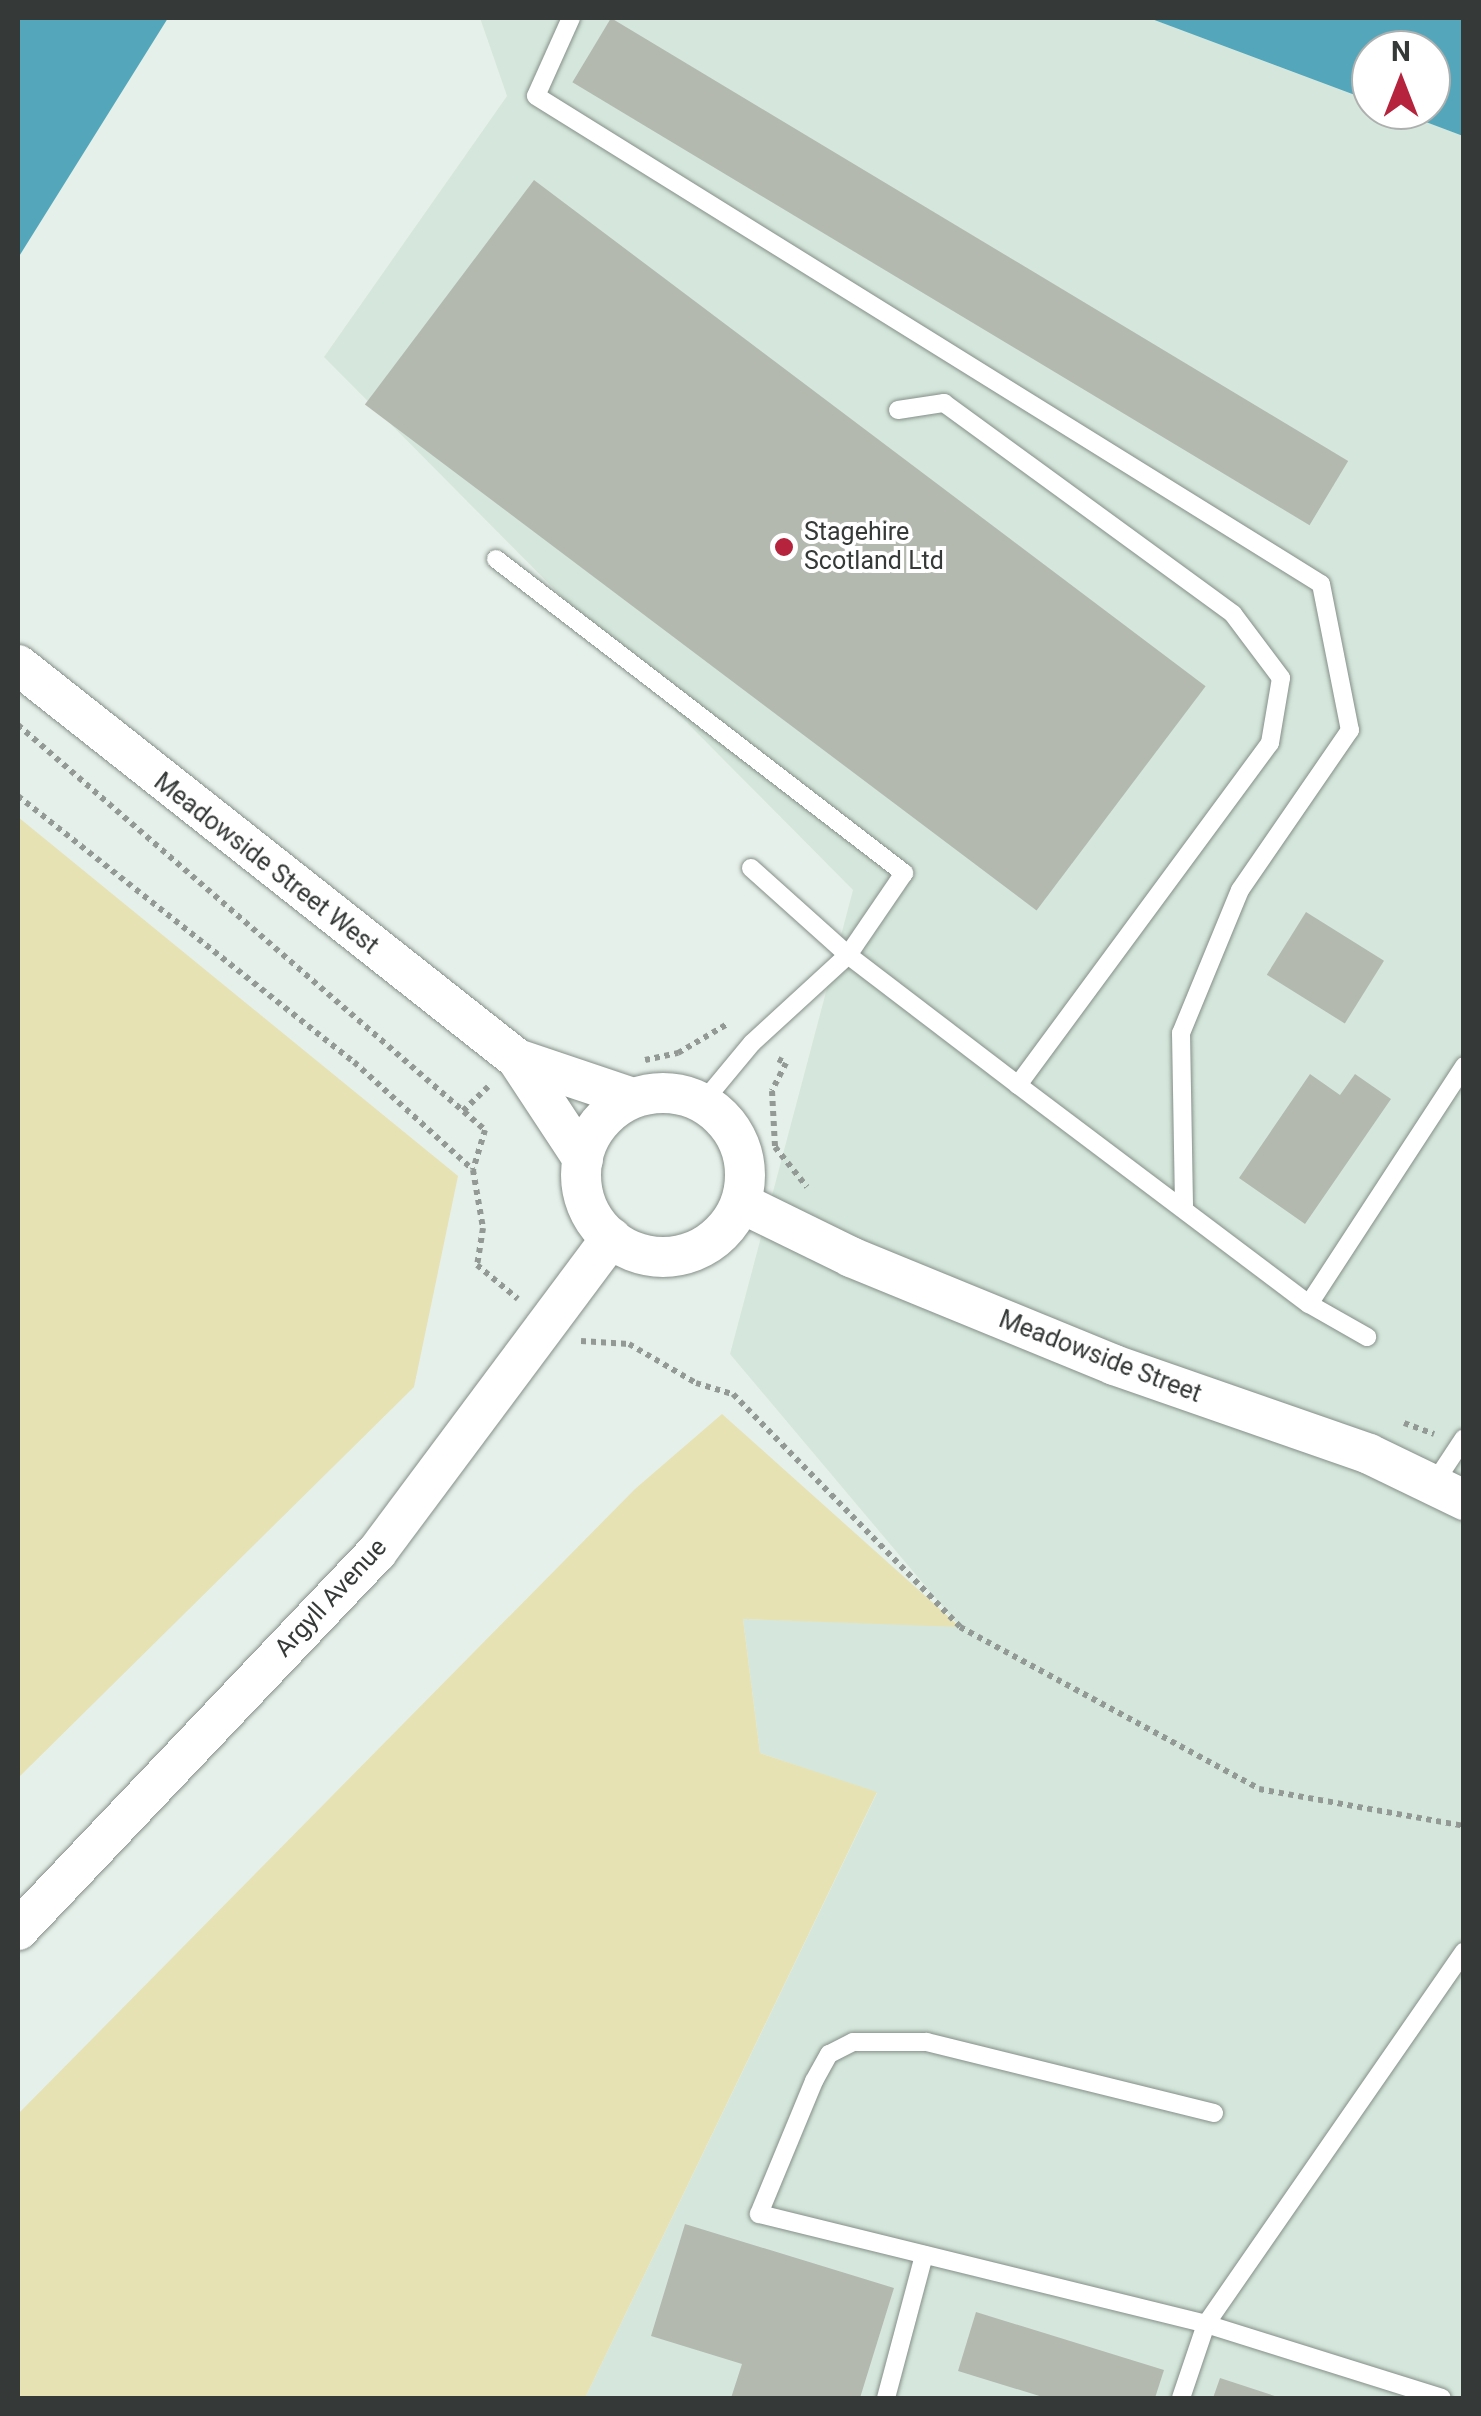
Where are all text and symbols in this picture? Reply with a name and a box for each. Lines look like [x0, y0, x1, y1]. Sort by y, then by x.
north arrow [1351, 30, 1451, 130]
text: N [1391, 35, 1411, 68]
place label: Stagehire Scotland Ltd [804, 518, 944, 577]
marker: Stagehire Scotland Ltd [773, 536, 795, 558]
street label: Meadowside Street West [148, 767, 384, 961]
street label: Meadowside Street [995, 1305, 1205, 1409]
street label: Argyll Avenue [269, 1533, 393, 1663]

